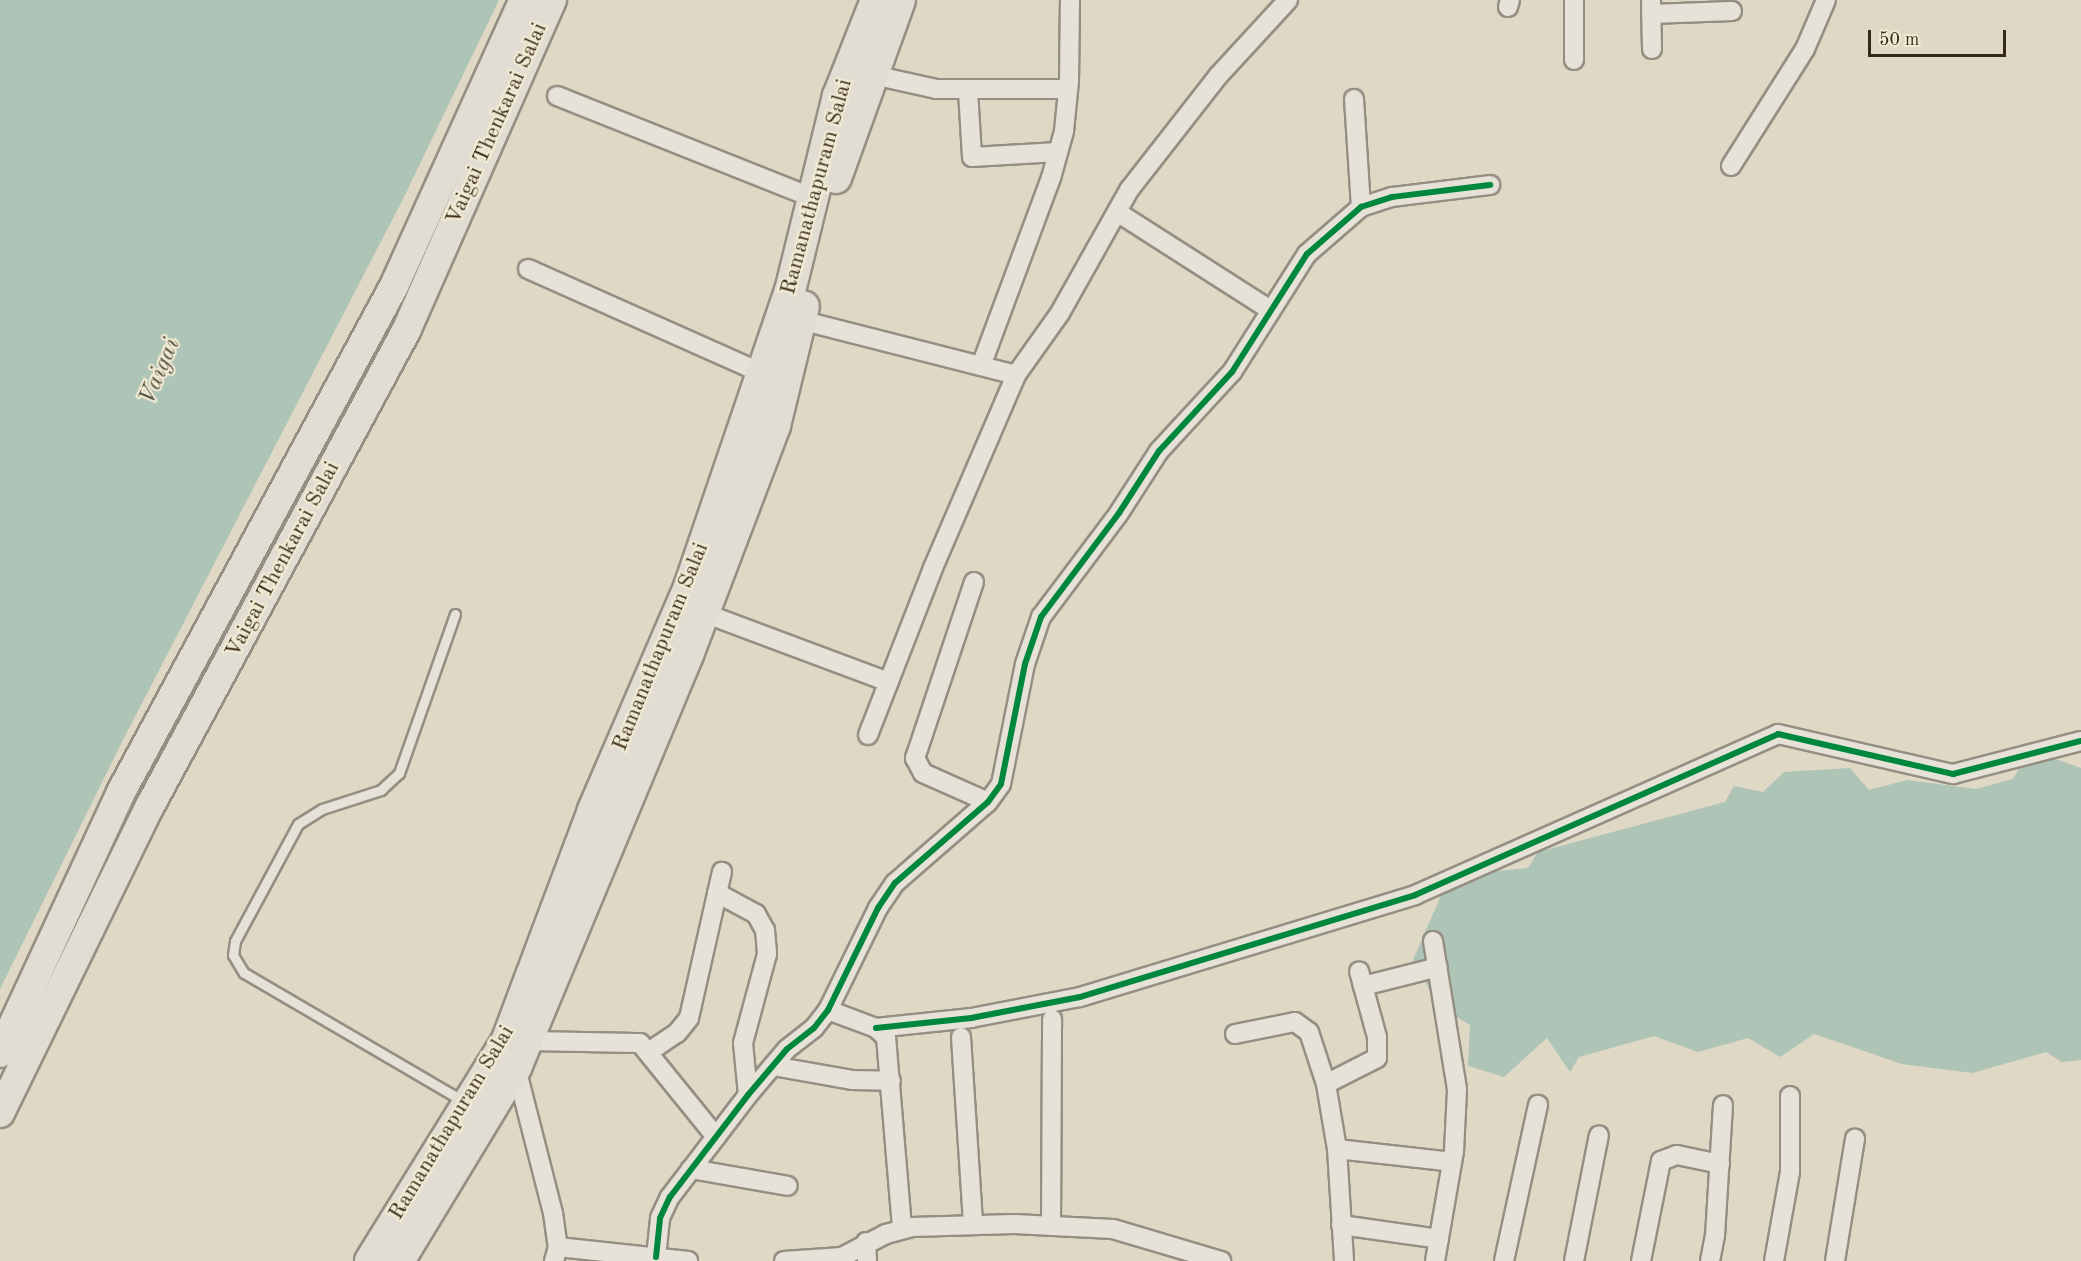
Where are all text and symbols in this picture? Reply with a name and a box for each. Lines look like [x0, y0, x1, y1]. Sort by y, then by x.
scale bar [1871, 18, 2009, 56]
street label: Vaigai Thenkarai Salai [441, 19, 553, 229]
text: 50 m [1879, 31, 1919, 49]
street label: Ramanathapuram Salai [776, 76, 858, 298]
water label: Vaigai [134, 334, 188, 410]
street label: Vaigai Thenkarai Salai [220, 458, 346, 662]
street label: Ramanathapuram Salai [607, 539, 715, 755]
street label: Ramanathapuram Salai [383, 1021, 521, 1225]

